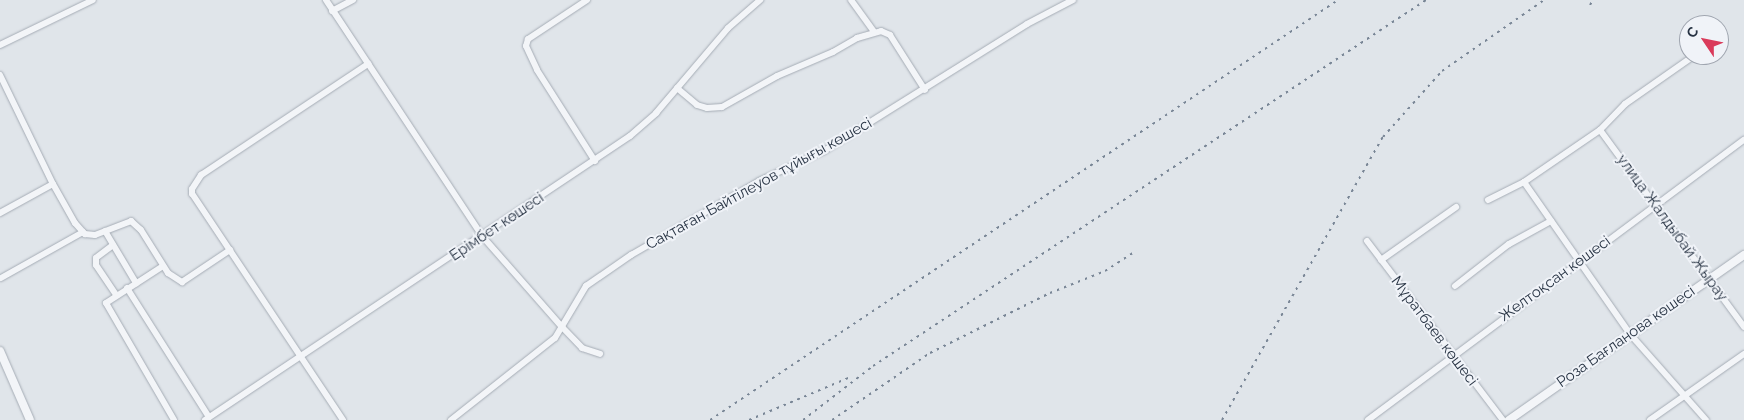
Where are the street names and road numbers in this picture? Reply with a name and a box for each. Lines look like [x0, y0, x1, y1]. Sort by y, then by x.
street label: Сақтаған Байтілеуов тұйығы көшесі [643, 114, 875, 254]
street label: улица Жалдыбай Жырау [1613, 151, 1731, 305]
street label: Ерімбет көшесі [447, 189, 547, 265]
street label: Желтоқсан көшесі [1496, 233, 1614, 325]
street label: Мұратбаев көшесі [1387, 273, 1481, 389]
street label: Роза Бағланова көшесі [1554, 282, 1698, 392]

